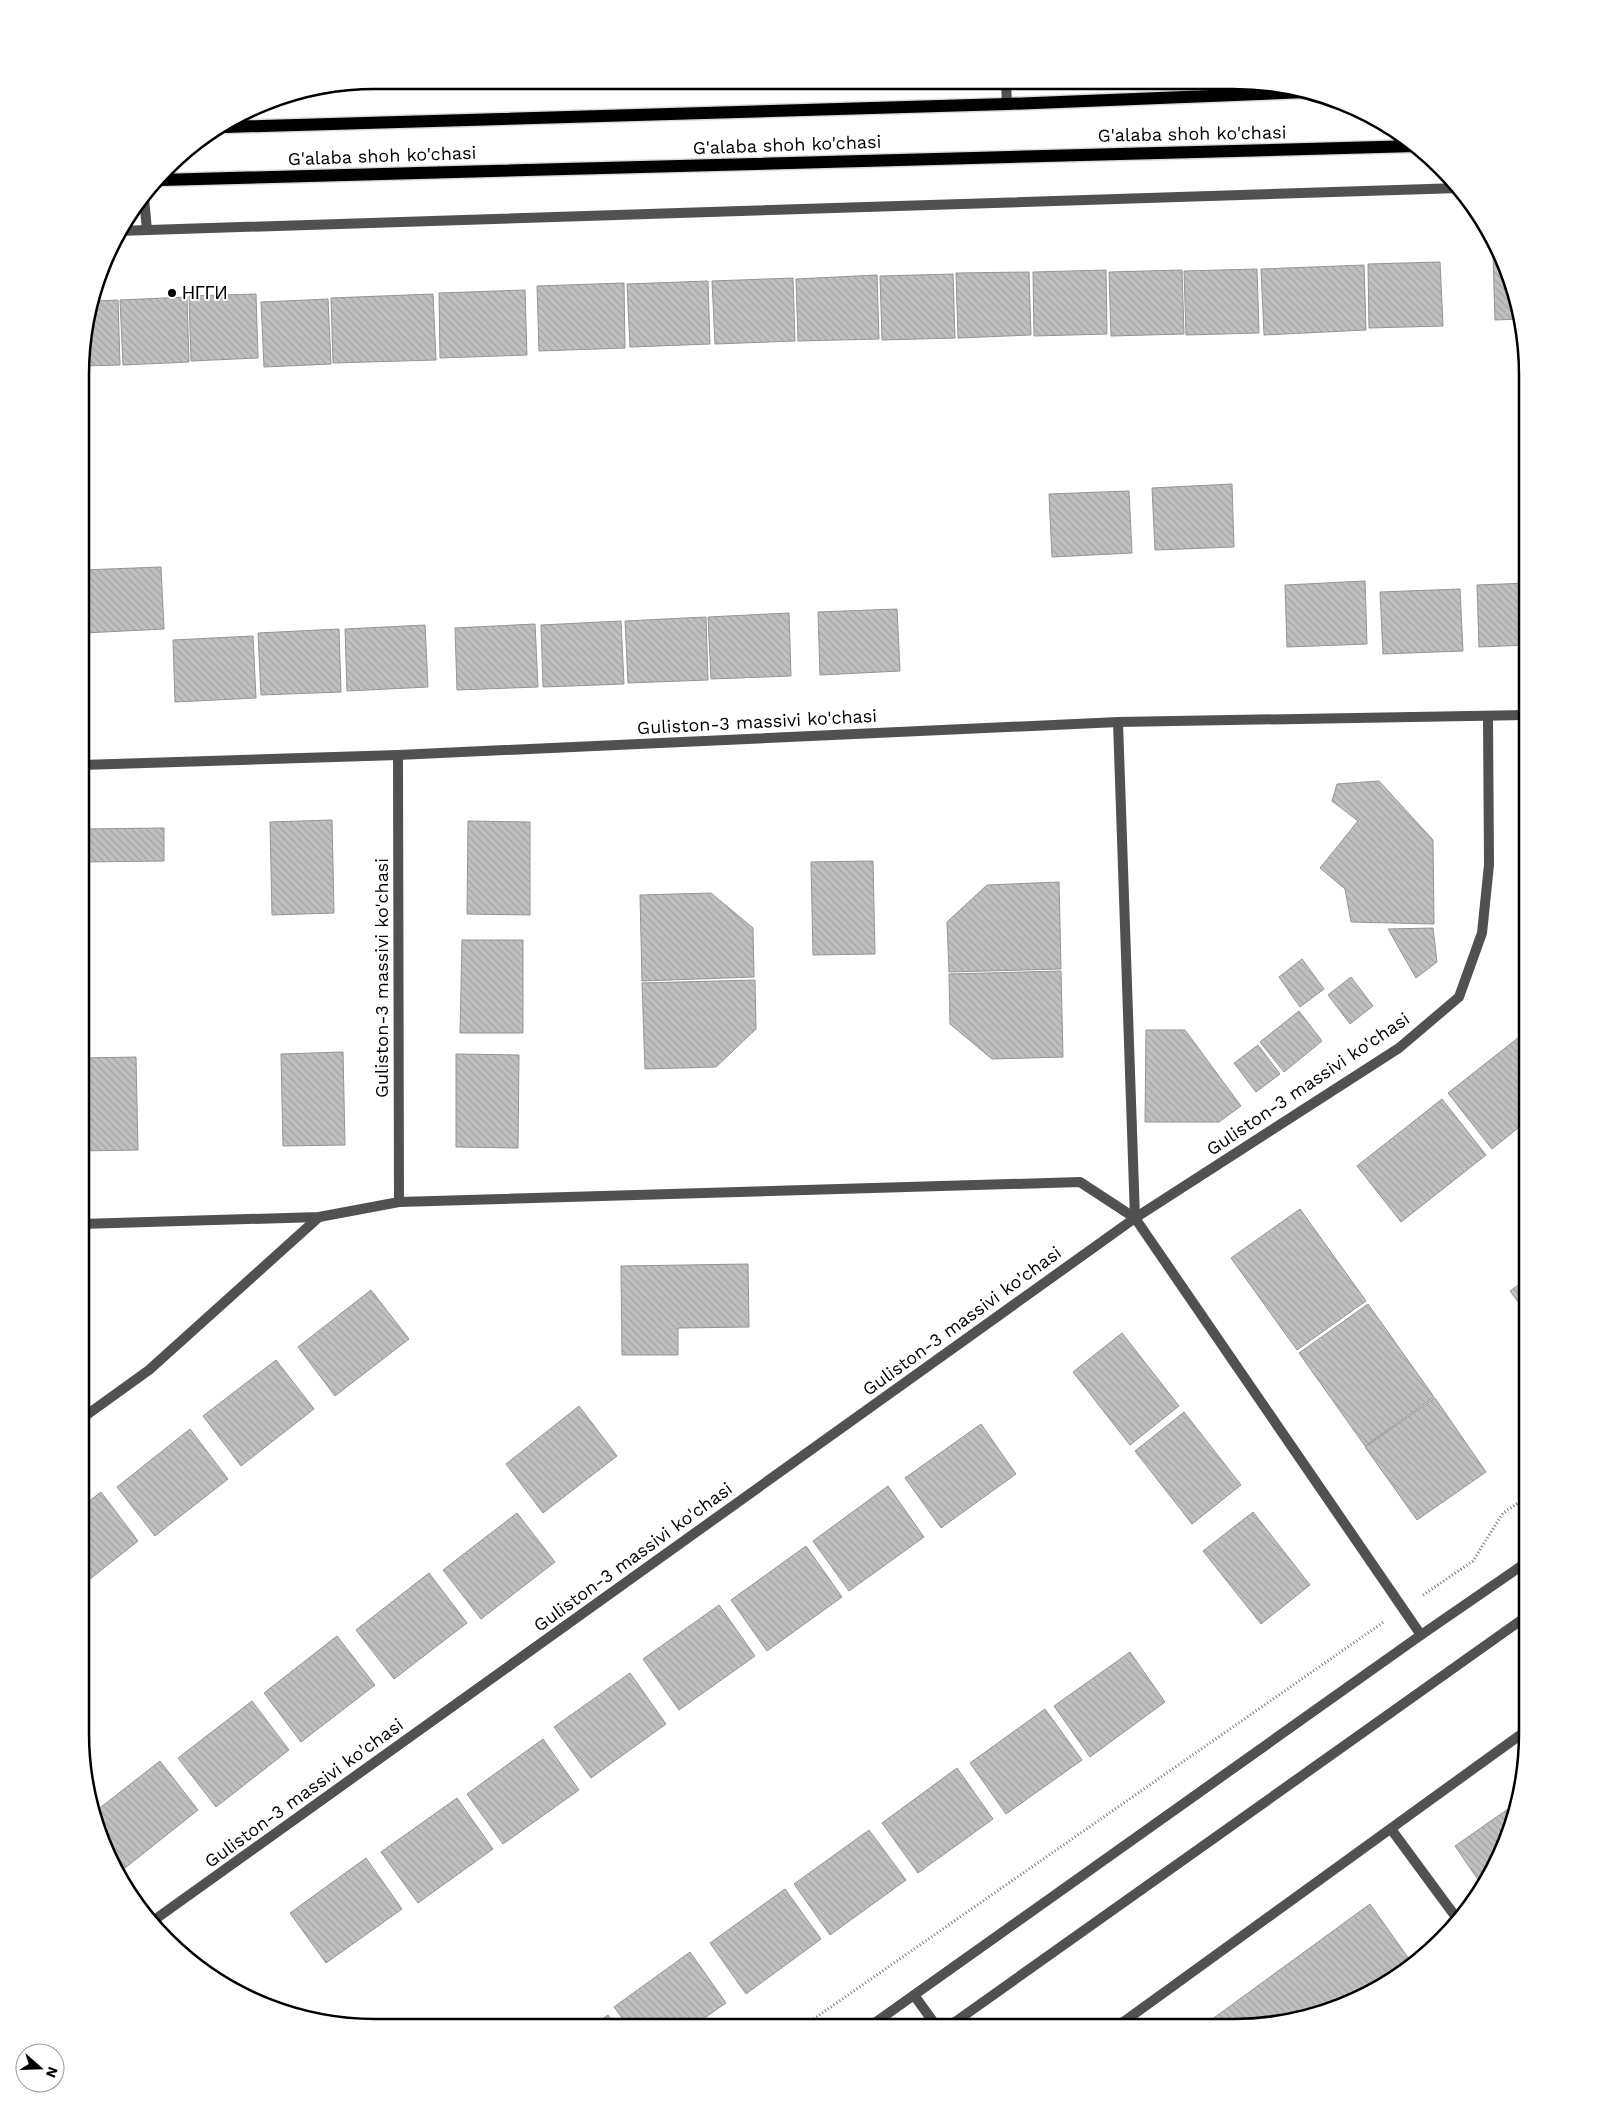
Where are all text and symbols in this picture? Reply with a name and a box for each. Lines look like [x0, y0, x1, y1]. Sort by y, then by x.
street label: G'alaba shoh ko'chasi [1097, 121, 1286, 146]
street label: G'alaba shoh ko'chasi [692, 131, 882, 158]
street label: G'alaba shoh ko'chasi [287, 142, 477, 169]
place label: НГГИ [182, 282, 227, 303]
marker: НГГИ [166, 287, 178, 299]
street label: Guliston-3 massivi ko'chasi [636, 705, 877, 738]
street label: Guliston-3 massivi ko'chasi [371, 858, 392, 1098]
street label: Guliston-3 massivi ko'chasi [1202, 1008, 1413, 1159]
street label: Guliston-3 massivi ko'chasi [858, 1241, 1065, 1400]
street label: Guliston-3 massivi ko'chasi [529, 1477, 736, 1636]
street label: Guliston-3 massivi ko'chasi [200, 1713, 407, 1872]
north arrow [15, 2043, 65, 2093]
text: N [43, 2065, 62, 2080]

